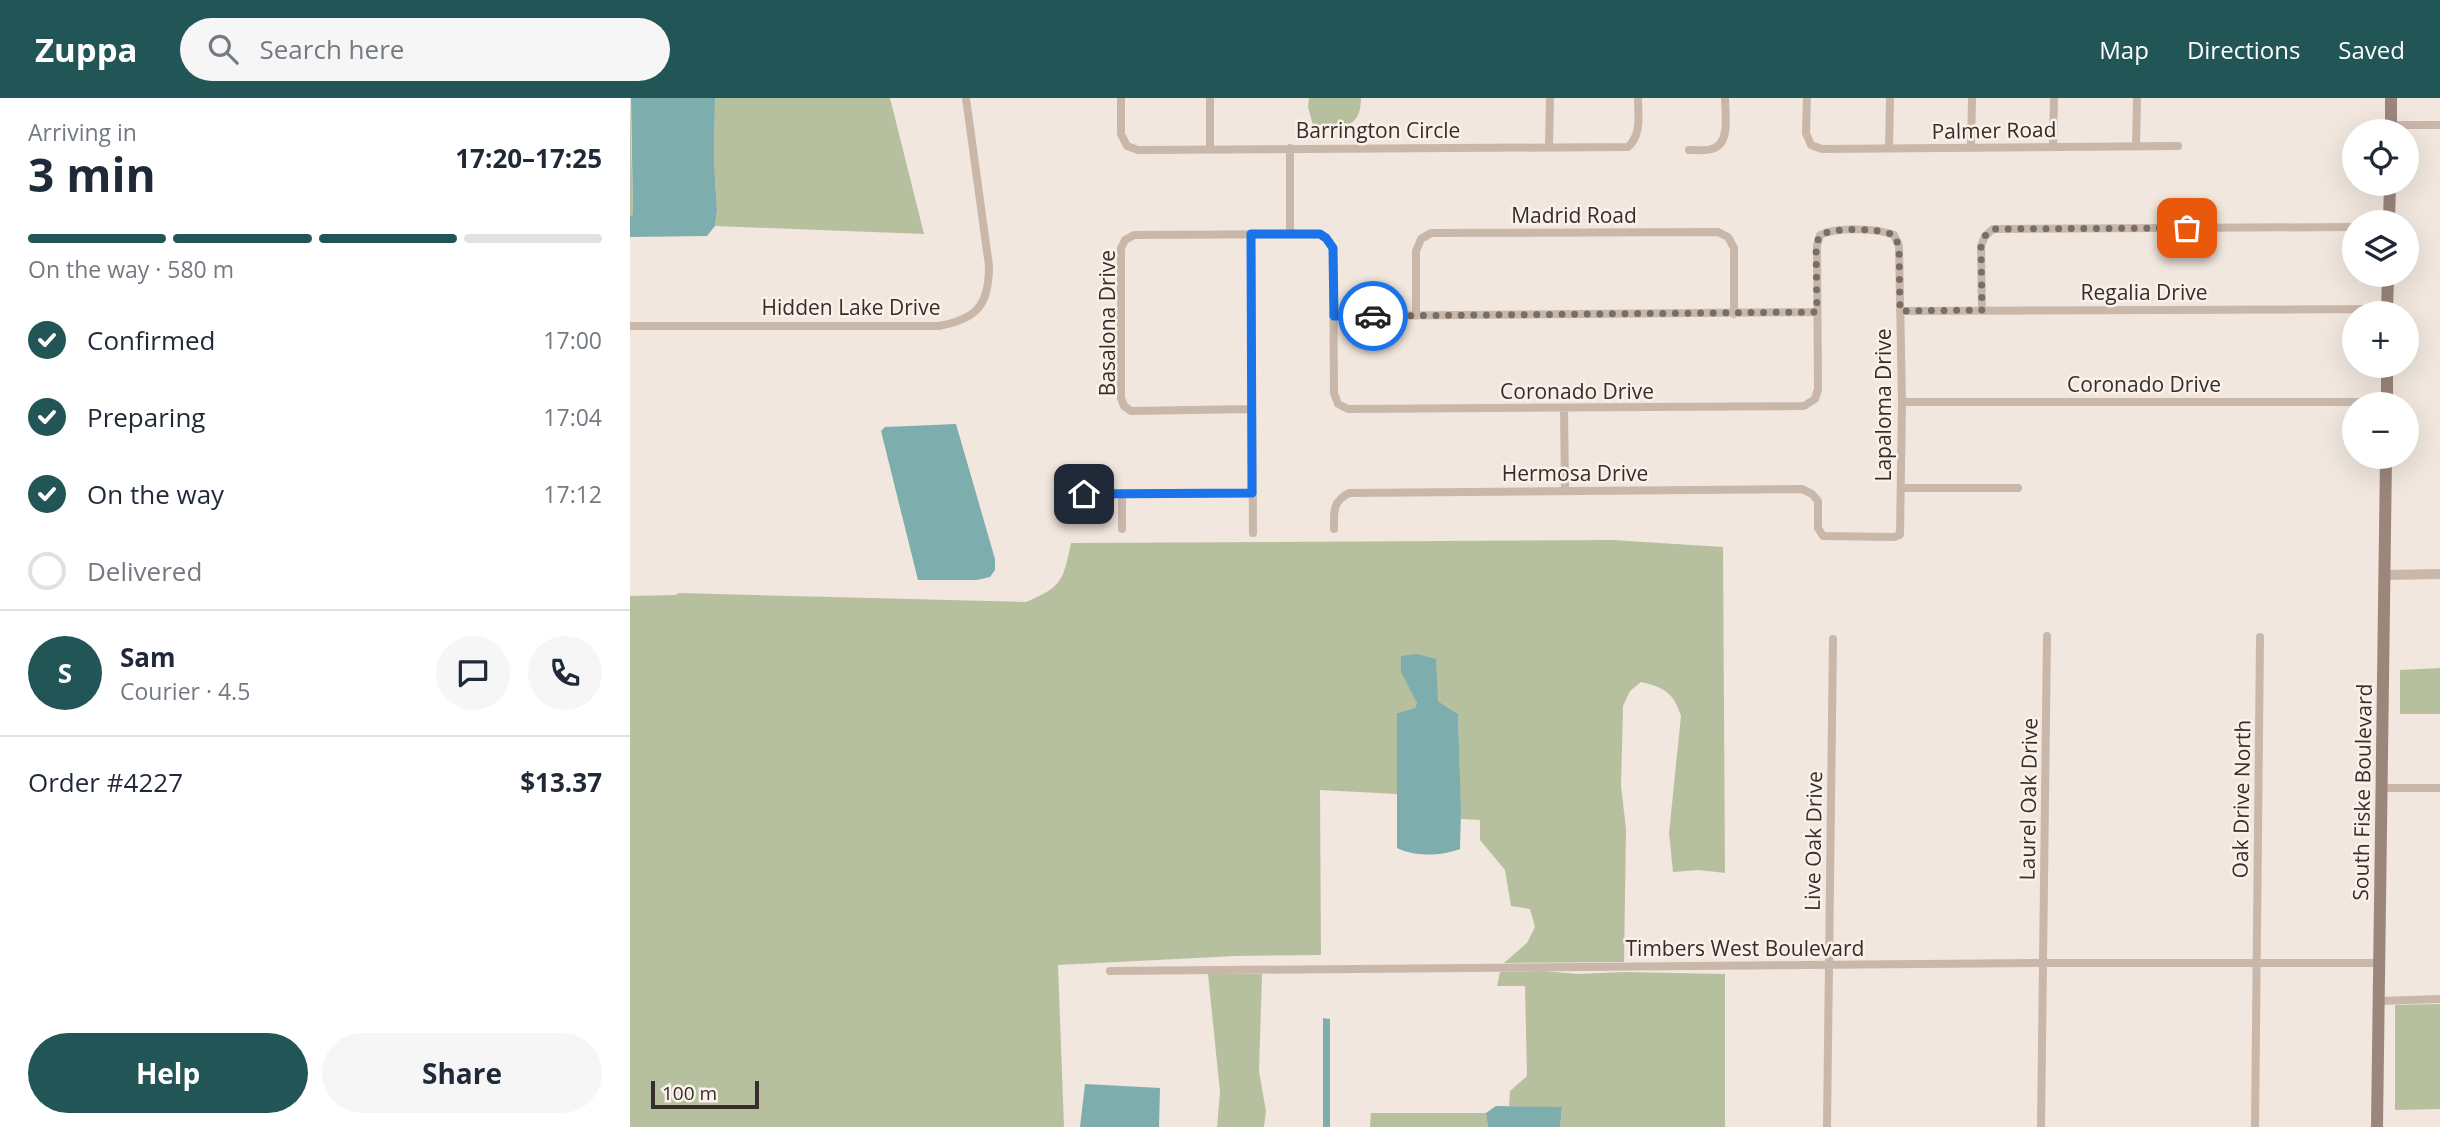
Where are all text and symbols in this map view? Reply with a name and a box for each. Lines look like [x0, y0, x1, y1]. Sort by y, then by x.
search box [180, 18, 670, 81]
text: Zuppa [35, 27, 138, 72]
icon: search [204, 30, 242, 68]
text: Search here [260, 31, 404, 67]
text: Map [2099, 33, 2149, 66]
text: Directions [2187, 33, 2300, 66]
text: Saved [2338, 33, 2405, 66]
street label: Palmer Road [1931, 115, 2057, 145]
text: Arriving in [28, 116, 137, 148]
street label: Barrington Circle [1296, 116, 1460, 144]
map controls [2342, 119, 2419, 469]
button: locate [2342, 119, 2419, 196]
text: 17:20–17:25 [455, 140, 602, 176]
text: 3 min [28, 143, 156, 205]
pin [2157, 198, 2217, 258]
street label: Madrid Road [1511, 201, 1637, 229]
icon: bag [2168, 209, 2206, 247]
button: layers [2342, 210, 2419, 287]
street label: Basalona Drive [1093, 250, 1121, 396]
text: On the way · 580 m [28, 253, 234, 285]
street label: Regalia Drive [2081, 278, 2207, 306]
courier [1338, 281, 1408, 351]
street label: Hidden Lake Drive [762, 293, 940, 321]
icon: car [1354, 297, 1392, 335]
button: + [2342, 301, 2419, 378]
icon: check [28, 321, 66, 359]
text: Confirmed [87, 322, 215, 358]
text: 17:00 [543, 324, 602, 356]
street label: Lapaloma Drive [1869, 328, 1897, 482]
street label: Coronado Drive [2067, 370, 2221, 398]
street label: Coronado Drive [1500, 377, 1654, 405]
button: − [2342, 392, 2419, 469]
icon: check [28, 398, 66, 436]
text: Preparing [87, 399, 205, 435]
text: 17:04 [543, 401, 602, 433]
street label: Hermosa Drive [1502, 459, 1648, 487]
pin [1054, 464, 1114, 524]
icon: check [28, 475, 66, 513]
icon: home [1065, 475, 1103, 513]
text: On the way [87, 476, 224, 512]
text: 17:12 [543, 478, 602, 510]
text: Delivered [87, 553, 202, 589]
button: chat [436, 636, 510, 710]
button: phone [528, 636, 602, 710]
text: Sam [120, 639, 176, 675]
text: S [58, 655, 72, 691]
text: Courier · 4.5 [120, 675, 250, 707]
street label: South Fiske Boulevard [2346, 683, 2378, 901]
street label: Laurel Oak Drive [2013, 717, 2043, 881]
street label: Oak Drive North [2226, 719, 2256, 879]
text: Order #4227 [28, 764, 183, 800]
text: $13.37 [520, 764, 602, 800]
street label: Live Oak Drive [1798, 771, 1828, 911]
street label: Timbers West Boulevard [1626, 934, 1864, 962]
button: Help [28, 1033, 308, 1113]
button: Share [322, 1033, 602, 1113]
scale bar [651, 1078, 760, 1110]
text: 100 m [662, 1080, 717, 1106]

